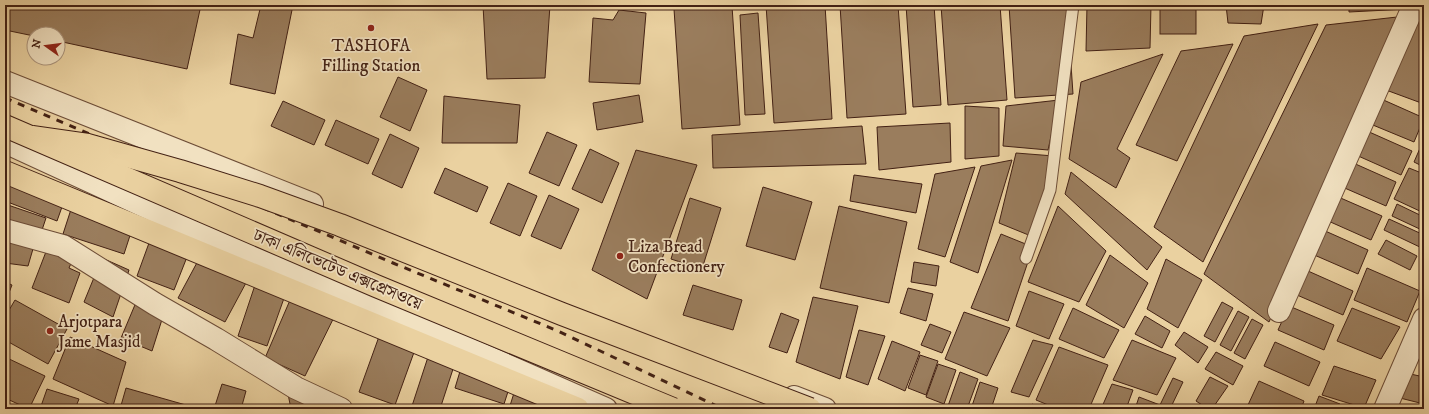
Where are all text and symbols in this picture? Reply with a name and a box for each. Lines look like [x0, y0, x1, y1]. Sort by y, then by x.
marker: TASHOFA Filling Station [366, 23, 376, 33]
north arrow [26, 26, 66, 66]
place label: TASHOFA Filling Station [322, 35, 420, 77]
text: N [29, 38, 45, 50]
street label: ঢাকা এলিভেটেড এক্সপ্রেসওয়ে [249, 224, 426, 316]
place label: Liza Bread Confectionery [628, 236, 725, 278]
marker: Liza Bread Confectionery [615, 251, 625, 261]
place label: Arjotpara Jame Masjid [56, 311, 141, 353]
marker: Arjotpara Jame Masjid [45, 326, 55, 336]

